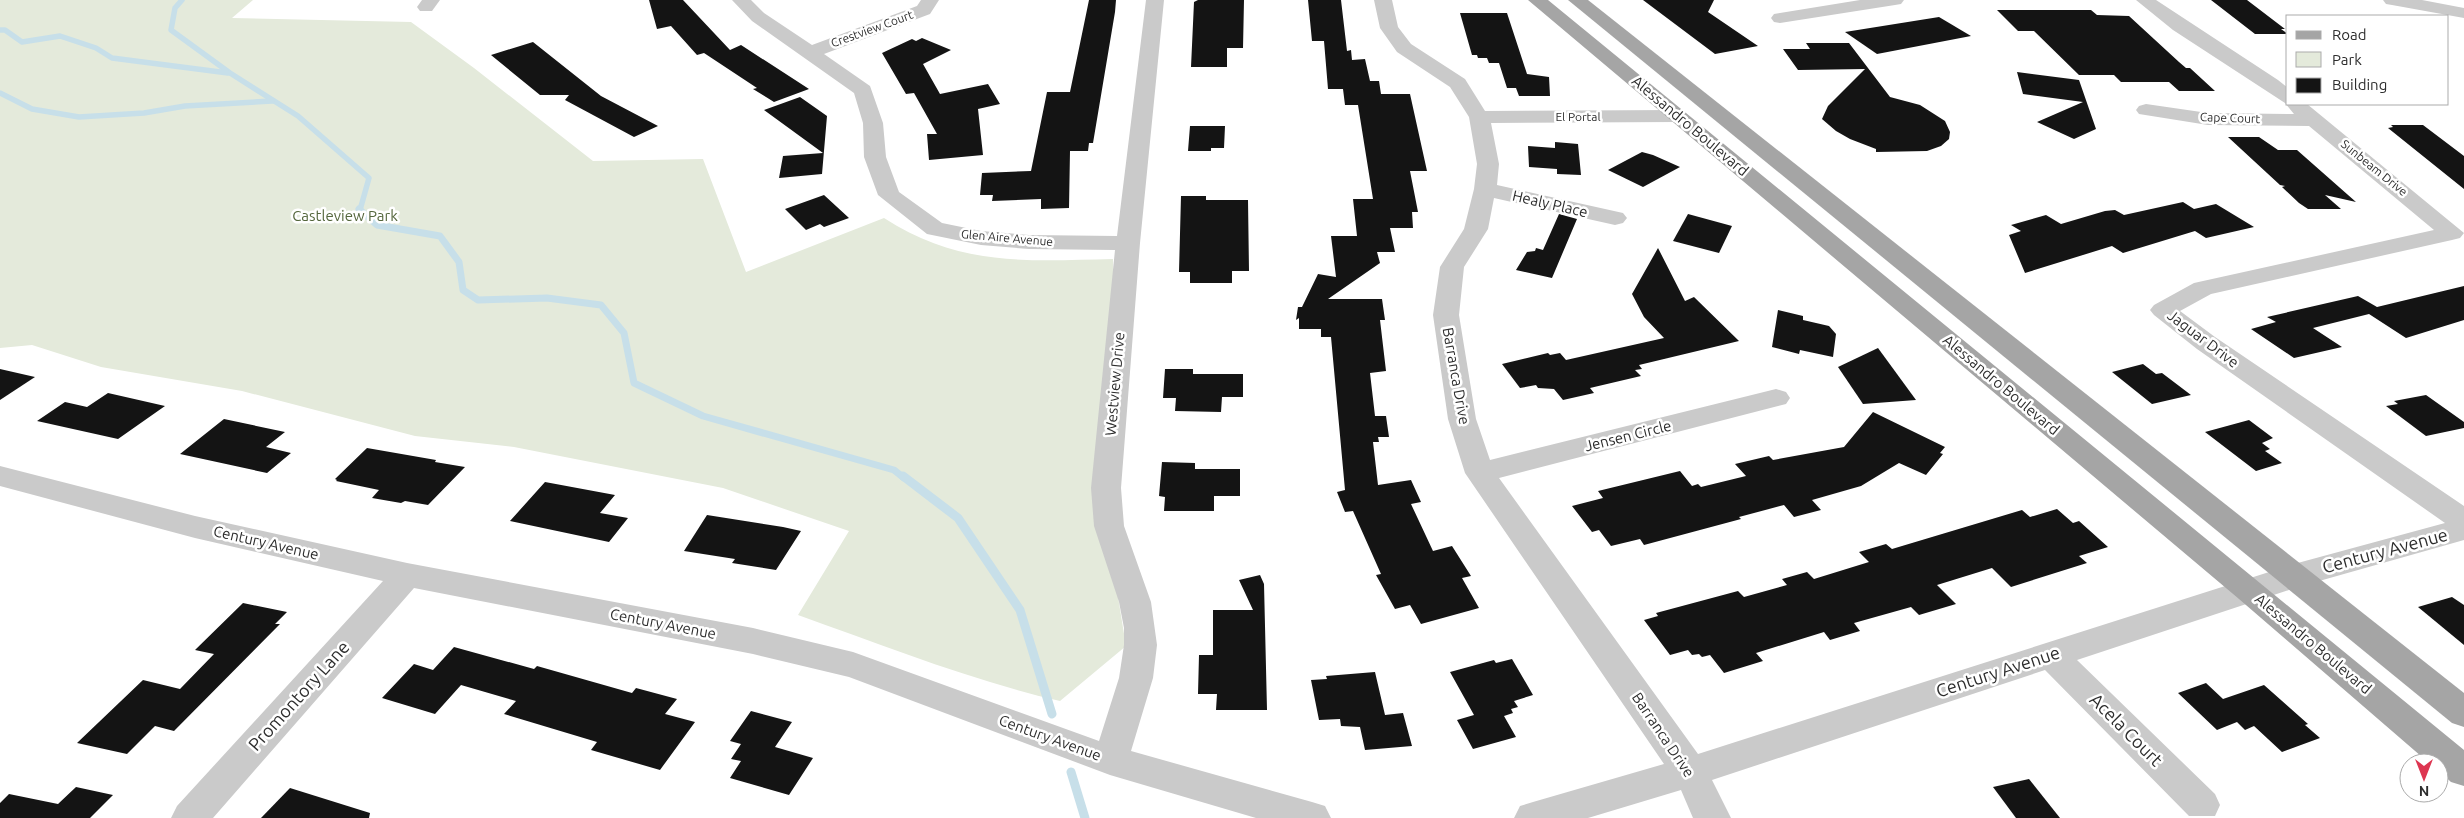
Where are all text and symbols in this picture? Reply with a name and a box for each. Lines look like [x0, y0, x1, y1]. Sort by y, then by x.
street label: Crestview Court [829, 8, 915, 49]
legend [2286, 15, 2449, 105]
text: Road [2332, 26, 2367, 43]
text: Park [2332, 51, 2362, 68]
street label: Alessandro Boulevard [1629, 72, 1752, 179]
text: Building [2332, 76, 2387, 93]
street label: El Portal [1555, 110, 1601, 123]
street label: Cape Court [2200, 110, 2261, 125]
street label: Sunbeam Drive [2339, 137, 2410, 198]
street label: Healy Place [1511, 187, 1589, 220]
park label: Castleview Park [292, 207, 398, 224]
street label: Glen Aire Avenue [960, 227, 1054, 248]
street label: Jaguar Drive [2164, 306, 2242, 371]
street label: Barranca Drive [1440, 326, 1473, 426]
street label: Westview Drive [1101, 331, 1128, 437]
street label: Alessandro Boulevard [1940, 331, 2063, 438]
street label: Jensen Circle [1583, 417, 1673, 454]
street label: Century Avenue [212, 522, 320, 563]
street label: Century Avenue [2320, 524, 2450, 576]
street label: Alessandro Boulevard [2252, 590, 2375, 697]
street label: Century Avenue [609, 605, 718, 642]
street label: Promontory Lane [244, 636, 353, 754]
street label: Century Avenue [1933, 642, 2062, 701]
street label: Barranca Drive [1629, 689, 1698, 780]
street label: Acela Court [2086, 689, 2167, 770]
street label: Century Avenue [997, 711, 1104, 764]
north arrow [2399, 753, 2449, 803]
text: N [2419, 783, 2429, 799]

